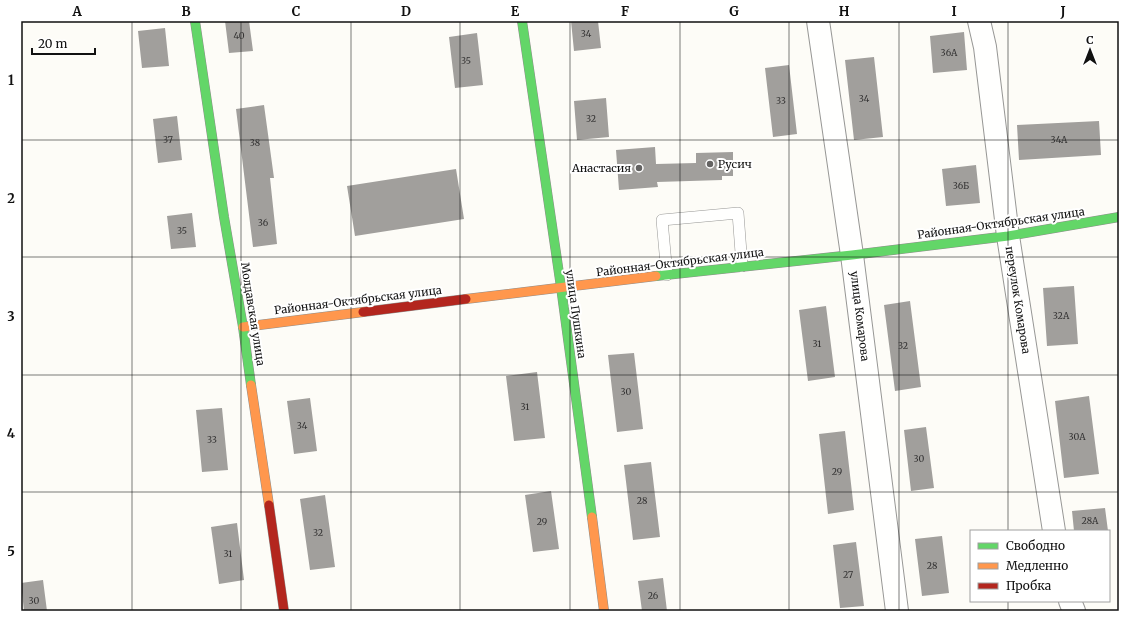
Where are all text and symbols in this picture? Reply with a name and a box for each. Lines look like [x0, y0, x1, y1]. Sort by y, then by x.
text: A [71, 3, 82, 20]
text: B [181, 3, 191, 20]
text: C [292, 3, 301, 20]
text: D [401, 3, 411, 20]
text: E [511, 3, 520, 20]
text: F [621, 3, 629, 20]
text: G [729, 3, 739, 20]
text: H [839, 3, 850, 20]
text: I [951, 3, 957, 20]
text: J [1059, 3, 1066, 20]
house number: 34 [581, 28, 592, 39]
scale bar [32, 30, 95, 56]
house number: 40 [233, 30, 245, 41]
north arrow [1070, 30, 1110, 70]
text: С [1086, 33, 1094, 47]
text: 20 m [38, 36, 67, 51]
house number: 36А [941, 47, 958, 58]
house number: 35 [461, 55, 471, 66]
text: 1 [8, 72, 14, 89]
house number: 34 [859, 93, 870, 104]
house number: 33 [776, 95, 786, 106]
house number: 32 [586, 113, 596, 124]
house number: 37 [163, 134, 173, 145]
house number: 34А [1051, 134, 1068, 145]
house number: 38 [250, 137, 260, 148]
place label: Русич [718, 157, 752, 171]
marker: Русич [705, 159, 715, 169]
place label: Анастасия [571, 161, 631, 175]
marker: Анастасия [634, 163, 644, 173]
house number: 36Б [953, 180, 969, 191]
text: 2 [7, 190, 15, 207]
street label: Районная-Октябрьская улица [917, 204, 1086, 242]
house number: 36 [258, 217, 269, 228]
house number: 35 [177, 225, 187, 236]
street label: Районная-Октябрьская улица [596, 245, 765, 279]
street label: переулок Комарова [1003, 245, 1033, 355]
street label: Молдавская улица [238, 261, 268, 367]
street label: улица Пушкина [563, 269, 589, 359]
street label: улица Комарова [848, 270, 872, 362]
street label: Районная-Октябрьская улица [274, 283, 443, 317]
text: 3 [7, 308, 15, 325]
house number: 32А [1053, 310, 1070, 321]
house number: 31 [813, 338, 821, 349]
house number: 32 [898, 340, 908, 351]
house number: 30 [621, 386, 632, 397]
house number: 31 [521, 401, 529, 412]
house number: 34 [297, 420, 308, 431]
text: 4 [7, 425, 16, 442]
house number: 30А [1069, 431, 1086, 442]
house number: 33 [207, 434, 217, 445]
house number: 30 [914, 453, 925, 464]
house number: 29 [832, 466, 842, 477]
house number: 28 [637, 495, 647, 506]
house number: 28А [1082, 515, 1099, 526]
house number: 29 [537, 516, 547, 527]
house number: 32 [313, 527, 323, 538]
legend [970, 530, 1110, 602]
text: Свободно [1006, 538, 1065, 553]
text: 5 [7, 543, 15, 560]
house number: 31 [224, 548, 232, 559]
text: Медленно [1006, 558, 1068, 573]
house number: 28 [927, 560, 937, 571]
house number: 27 [843, 569, 853, 580]
text: Пробка [1006, 578, 1052, 593]
house number: 26 [648, 590, 659, 601]
house number: 30 [29, 595, 40, 606]

